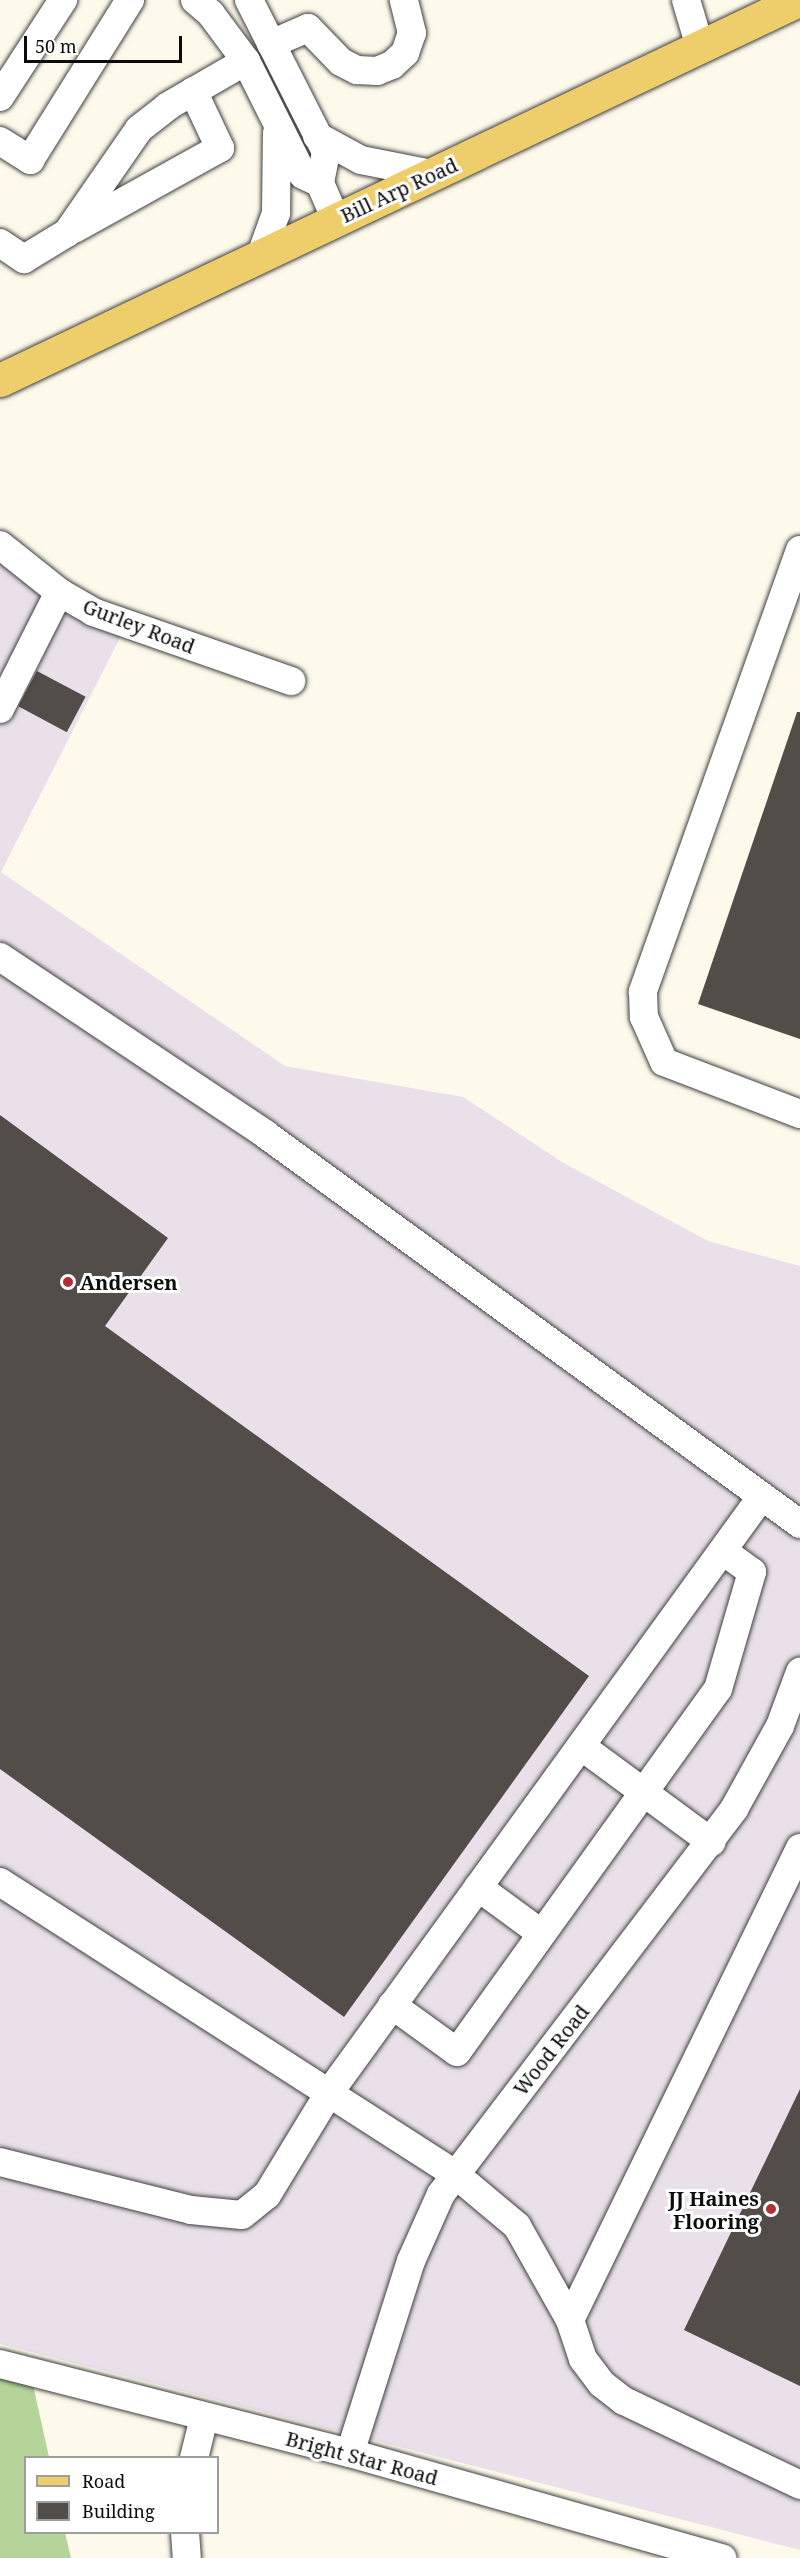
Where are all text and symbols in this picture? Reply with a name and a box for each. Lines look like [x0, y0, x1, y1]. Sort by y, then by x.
scale bar [27, 24, 184, 62]
text: 50 m [35, 34, 77, 58]
street label: Bill Arp Road [337, 152, 461, 228]
street label: Gurley Road [80, 594, 198, 658]
place label: Andersen [80, 1270, 178, 1294]
marker: Andersen [61, 1275, 75, 1289]
street label: Wood Road [508, 2000, 594, 2100]
place label: JJ Haines Flooring [668, 2186, 759, 2233]
marker: JJ Haines Flooring [764, 2202, 778, 2216]
street label: Bright Star Road [283, 2426, 441, 2490]
legend [24, 2456, 219, 2534]
text: Road [82, 2469, 125, 2493]
text: Building [82, 2499, 155, 2523]

